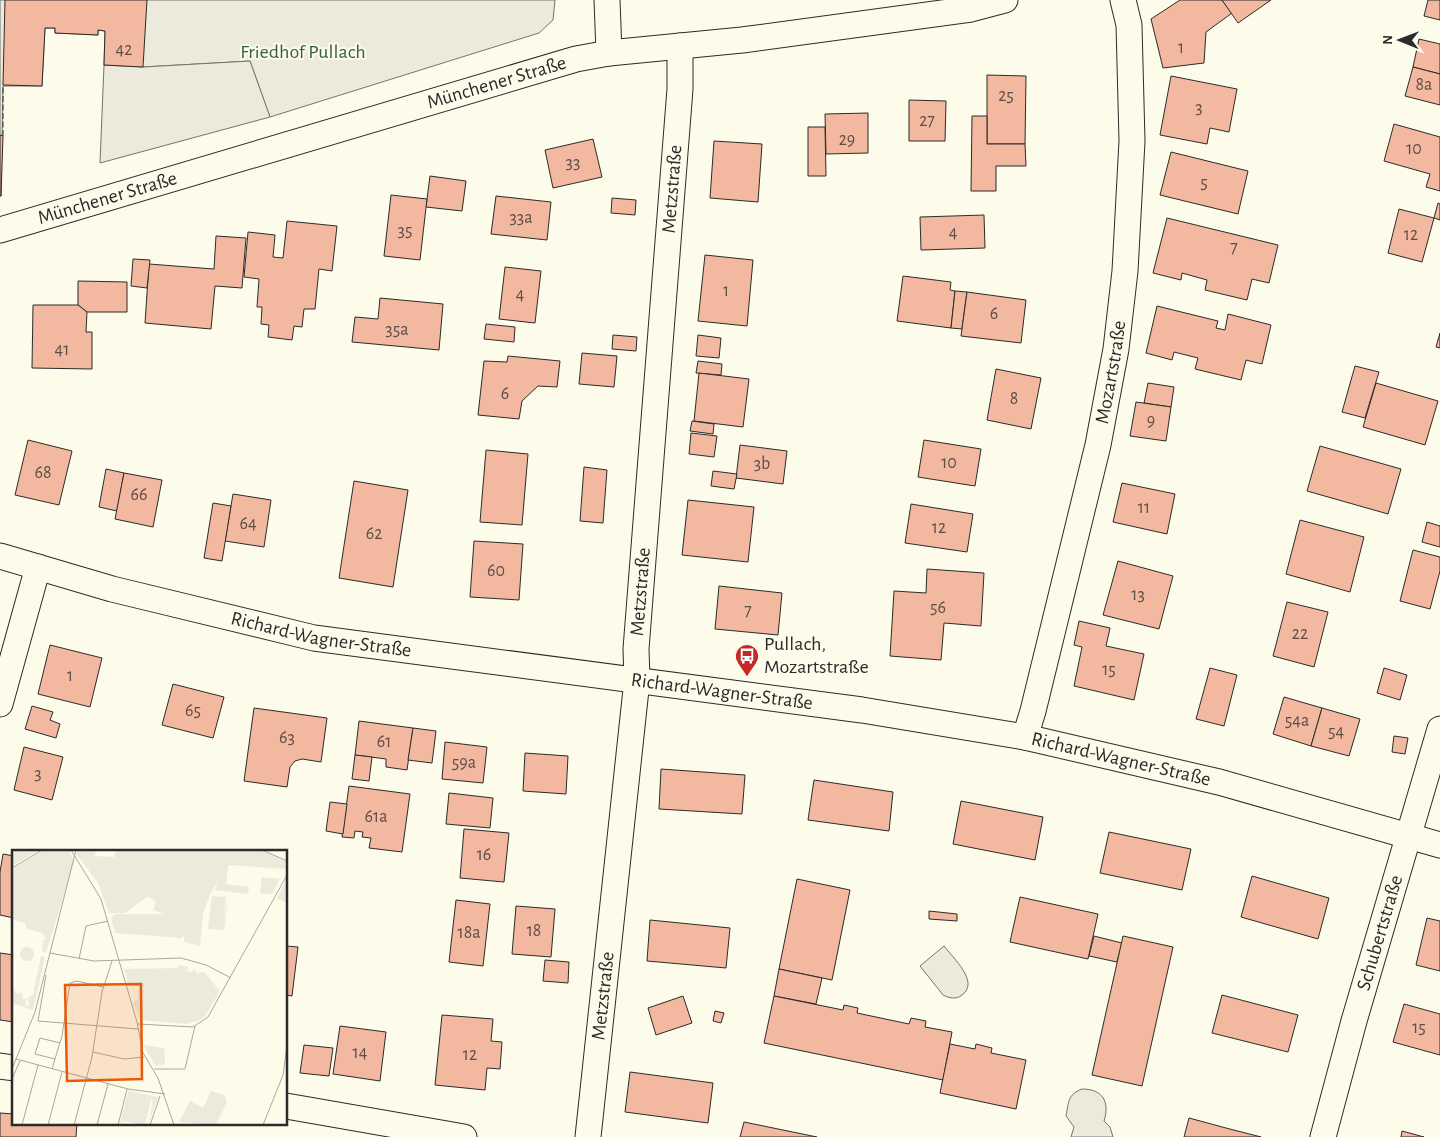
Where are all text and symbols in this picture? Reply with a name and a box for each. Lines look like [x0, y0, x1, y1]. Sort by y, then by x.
north arrow [1375, 15, 1425, 65]
text: N [1381, 35, 1395, 45]
house number: 1 [1178, 39, 1184, 57]
house number: 42 [116, 41, 132, 59]
park label: Friedhof Pullach [240, 42, 366, 62]
street label: Münchener Straße [425, 52, 568, 113]
house number: 8a [1416, 76, 1432, 94]
house number: 25 [998, 87, 1014, 105]
house number: 3 [1195, 99, 1203, 117]
house number: 27 [919, 112, 935, 130]
house number: 29 [839, 131, 855, 149]
house number: 10 [1406, 140, 1422, 158]
street label: Metzstraße [659, 144, 686, 234]
house number: 33 [566, 154, 580, 172]
street label: Münchener Straße [35, 168, 179, 228]
house number: 5 [1200, 174, 1208, 192]
house number: 33a [509, 209, 533, 227]
house number: 35 [398, 222, 412, 240]
house number: 4 [949, 224, 958, 242]
house number: 12 [1404, 226, 1418, 244]
house number: 7 [1230, 239, 1238, 257]
house number: 1 [723, 282, 729, 300]
house number: 4 [516, 286, 525, 304]
house number: 6 [990, 305, 998, 323]
street label: Mozartstraße [1092, 319, 1129, 426]
house number: 35a [385, 321, 409, 339]
house number: 41 [55, 341, 69, 359]
house number: 6 [501, 385, 509, 403]
house number: 8 [1010, 390, 1018, 408]
house number: 9 [1147, 412, 1155, 430]
house number: 10 [941, 454, 957, 472]
house number: 3b [754, 455, 770, 473]
house number: 68 [35, 464, 52, 482]
house number: 66 [131, 486, 147, 504]
house number: 11 [1138, 499, 1150, 517]
house number: 64 [239, 515, 257, 533]
house number: 12 [932, 519, 946, 537]
house number: 62 [366, 525, 382, 543]
street label: Metzstraße [627, 547, 654, 637]
house number: 60 [487, 562, 505, 580]
house number: 13 [1131, 586, 1145, 604]
house number: 56 [930, 599, 946, 617]
house number: 7 [744, 602, 752, 620]
street label: Richard-Wagner-Straße [229, 608, 413, 661]
house number: 22 [1292, 625, 1308, 643]
place label: Pullach, Mozartstraße [764, 634, 869, 677]
bus stop icon: Pullach, Mozartstraße [734, 643, 760, 677]
house number: 15 [1102, 661, 1116, 679]
house number: 1 [67, 667, 73, 685]
street label: Richard-Wagner-Straße [630, 670, 814, 713]
house number: 65 [185, 702, 201, 720]
house number: 54a [1285, 712, 1309, 730]
house number: 54 [1328, 723, 1344, 741]
house number: 63 [279, 729, 295, 747]
street label: Richard-Wagner-Straße [1029, 729, 1212, 790]
house number: 61 [377, 733, 391, 751]
house number: 59a [452, 754, 476, 772]
house number: 3 [34, 765, 42, 783]
house number: 61a [365, 808, 387, 826]
house number: 16 [477, 846, 491, 864]
inset map [12, 850, 288, 1124]
street label: Schubertstraße [1354, 873, 1406, 993]
house number: 18 [527, 922, 541, 940]
house number: 18a [457, 924, 481, 942]
street label: Metzstraße [588, 951, 618, 1041]
house number: 15 [1412, 1019, 1426, 1037]
house number: 14 [353, 1044, 368, 1062]
house number: 12 [463, 1046, 477, 1064]

